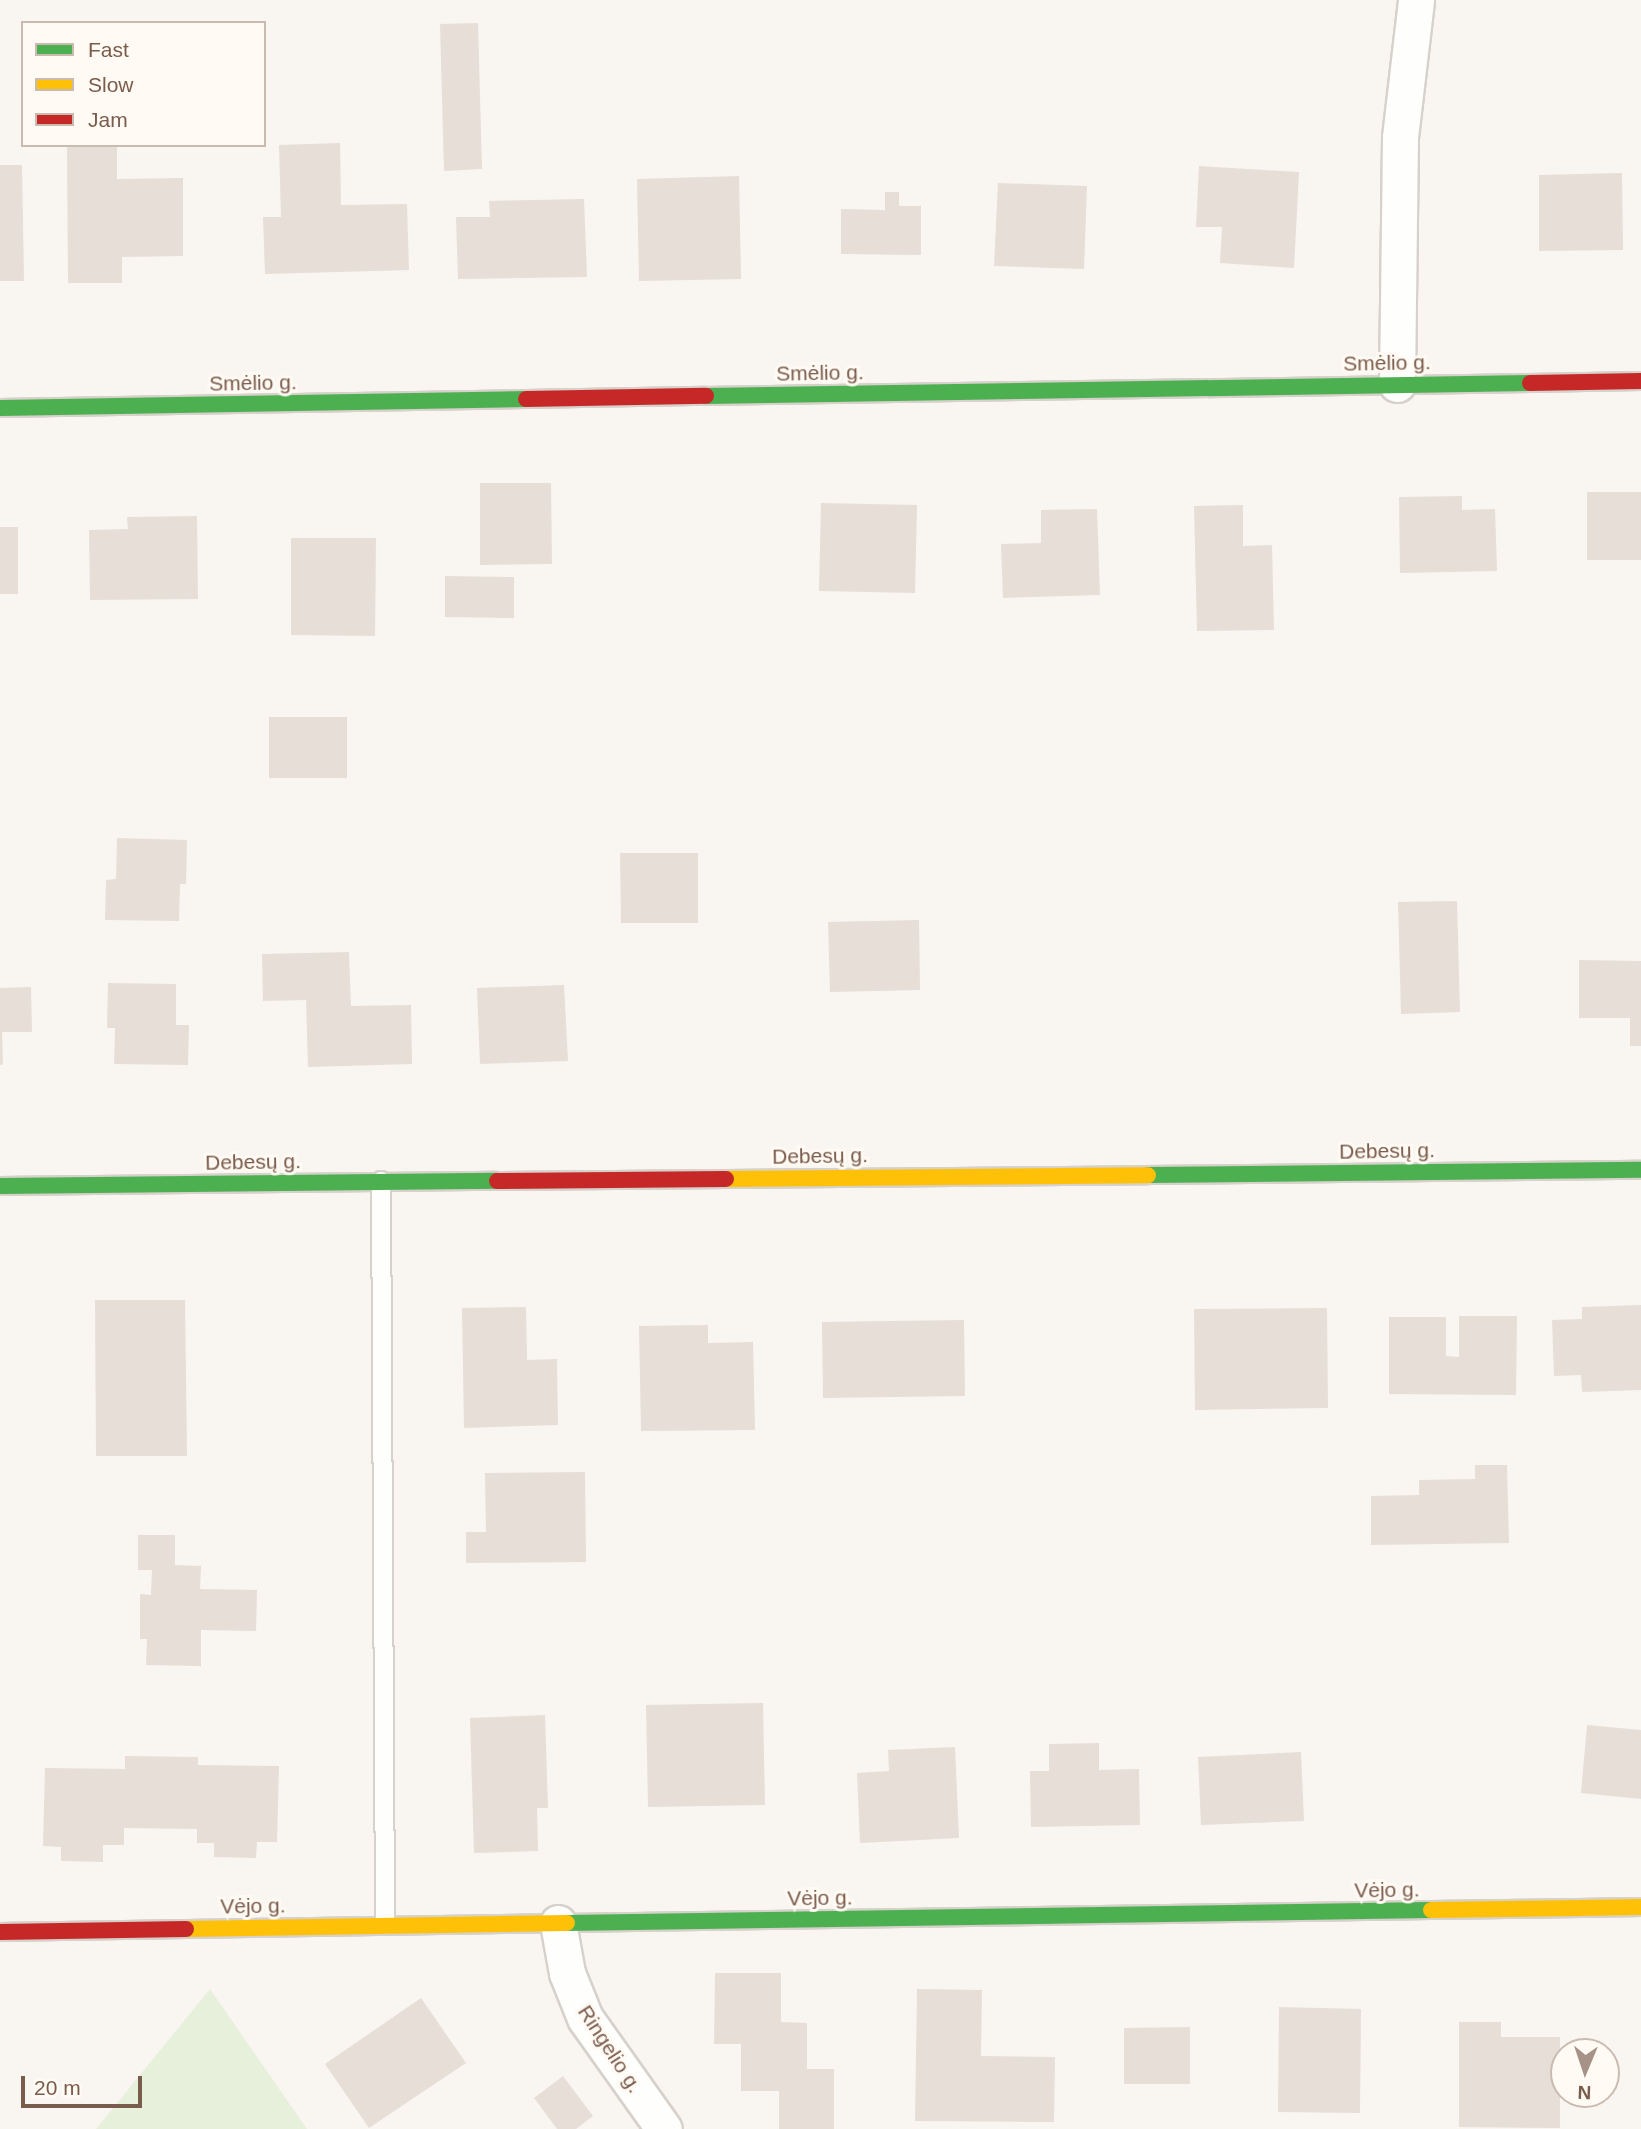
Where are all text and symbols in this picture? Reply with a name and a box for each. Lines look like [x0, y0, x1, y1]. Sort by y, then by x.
legend [21, 21, 266, 147]
text: Fast [88, 38, 129, 61]
text: Slow [88, 73, 134, 96]
text: Jam [88, 108, 128, 131]
street label: Smėlio g. [1343, 350, 1431, 376]
street label: Smėlio g. [776, 360, 864, 386]
street label: Smėlio g. [209, 370, 297, 396]
street label: Debesų g. [1339, 1138, 1435, 1164]
street label: Debesų g. [772, 1143, 868, 1169]
street label: Debesų g. [205, 1149, 301, 1175]
street label: Vėjo g. [1354, 1877, 1420, 1903]
street label: Vėjo g. [787, 1885, 853, 1911]
street label: Vėjo g. [220, 1893, 286, 1919]
street label: Ringelio g. [572, 2001, 648, 2097]
north arrow [1550, 2038, 1620, 2108]
scale bar [24, 2062, 145, 2106]
text: 20 m [34, 2076, 81, 2099]
text: N [1577, 2082, 1592, 2103]

